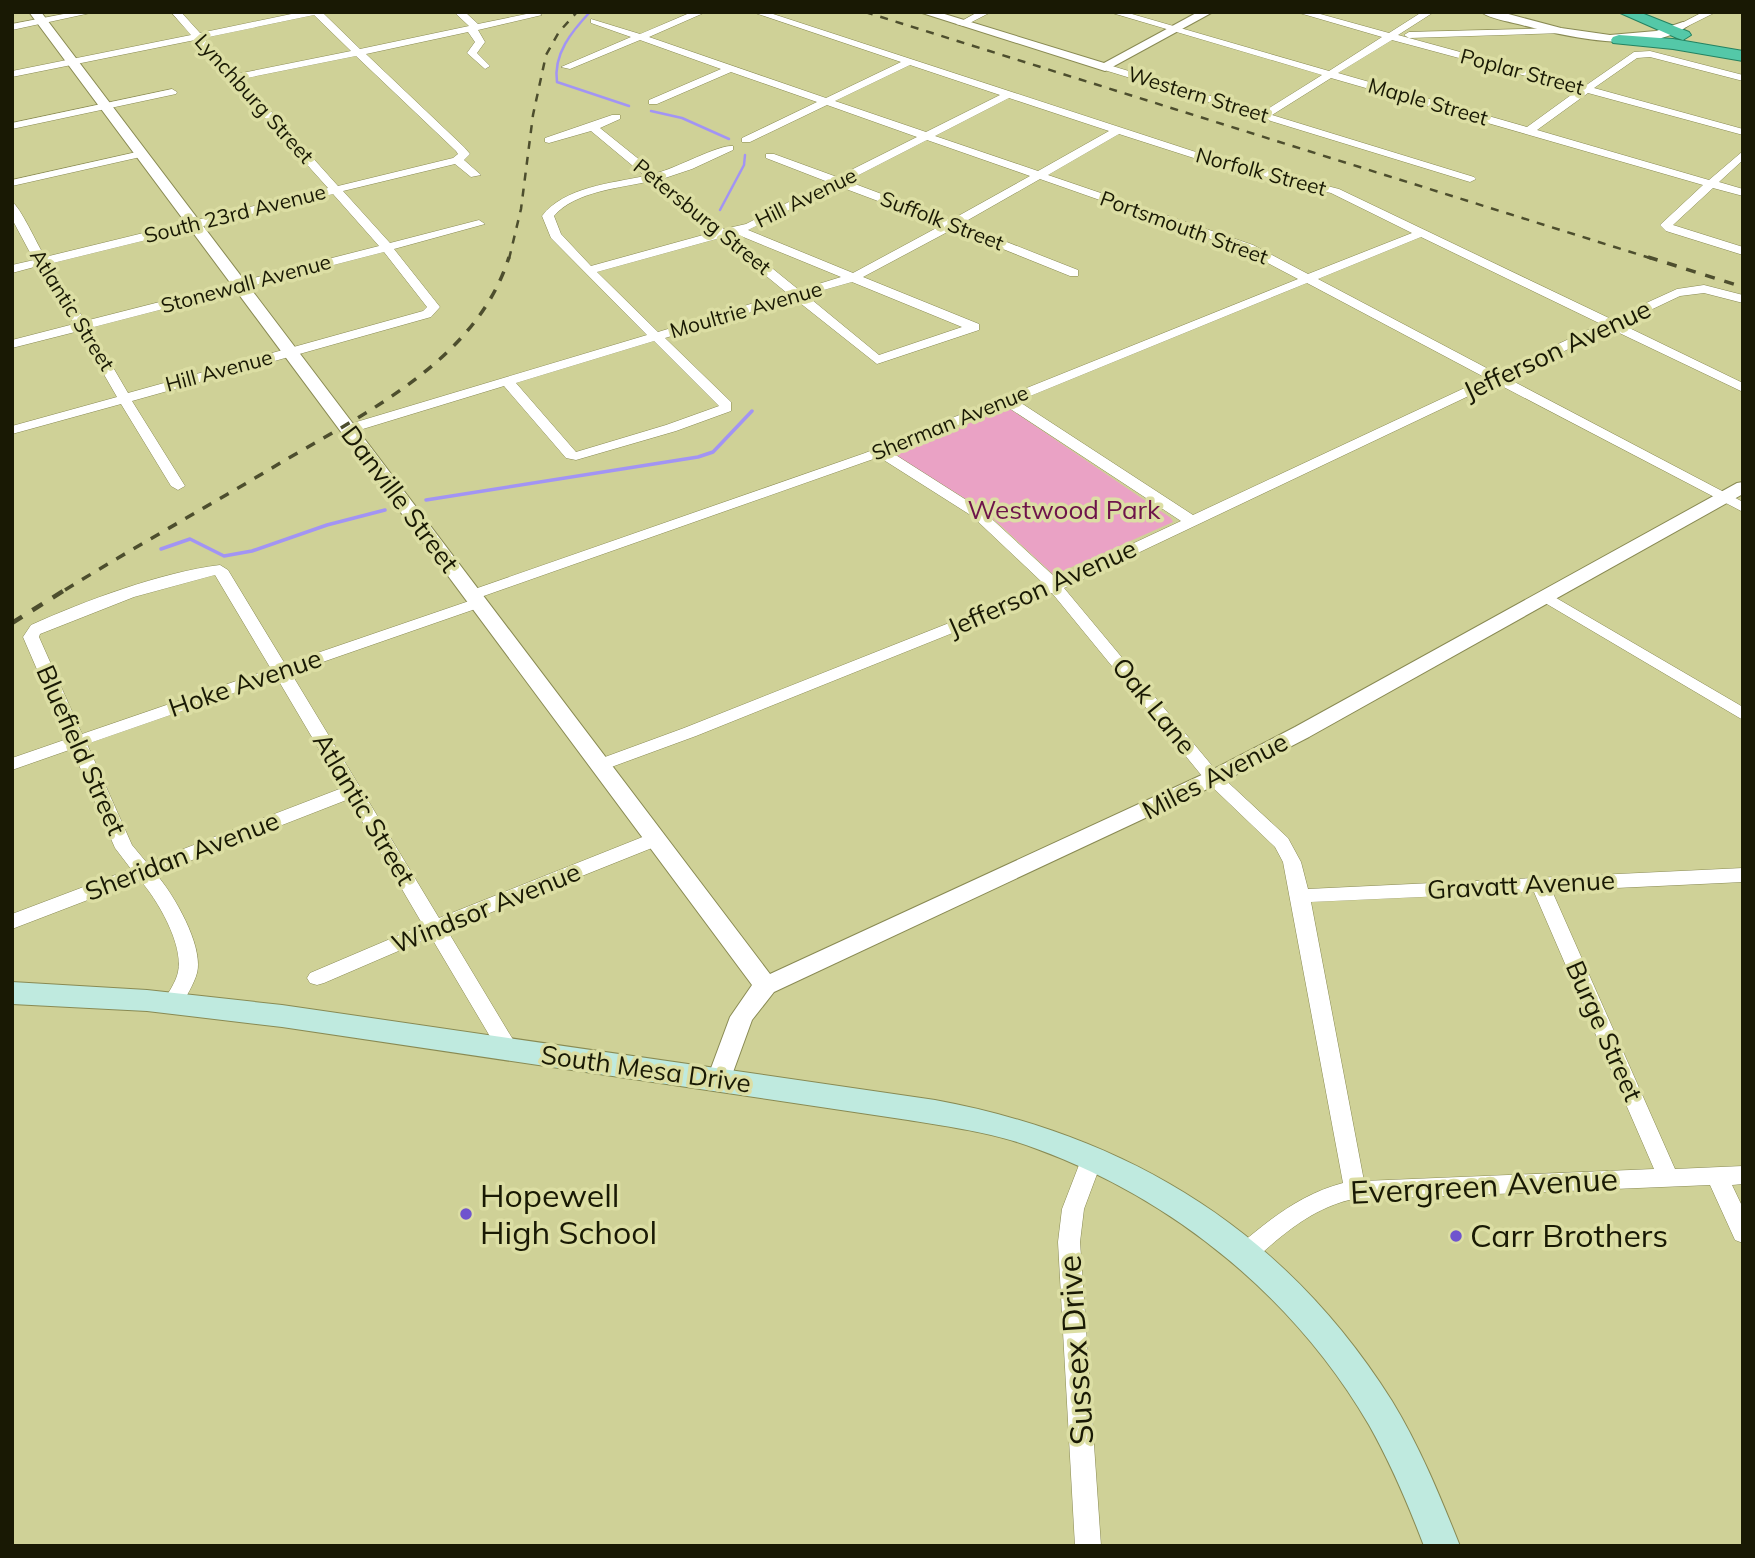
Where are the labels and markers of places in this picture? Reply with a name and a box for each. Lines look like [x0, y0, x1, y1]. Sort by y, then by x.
place label: Hopewell High School [480, 1175, 657, 1252]
marker: Hopewell High School [458, 1206, 474, 1222]
place label: Carr Brothers [1470, 1215, 1668, 1255]
marker: Carr Brothers [1448, 1228, 1464, 1244]

